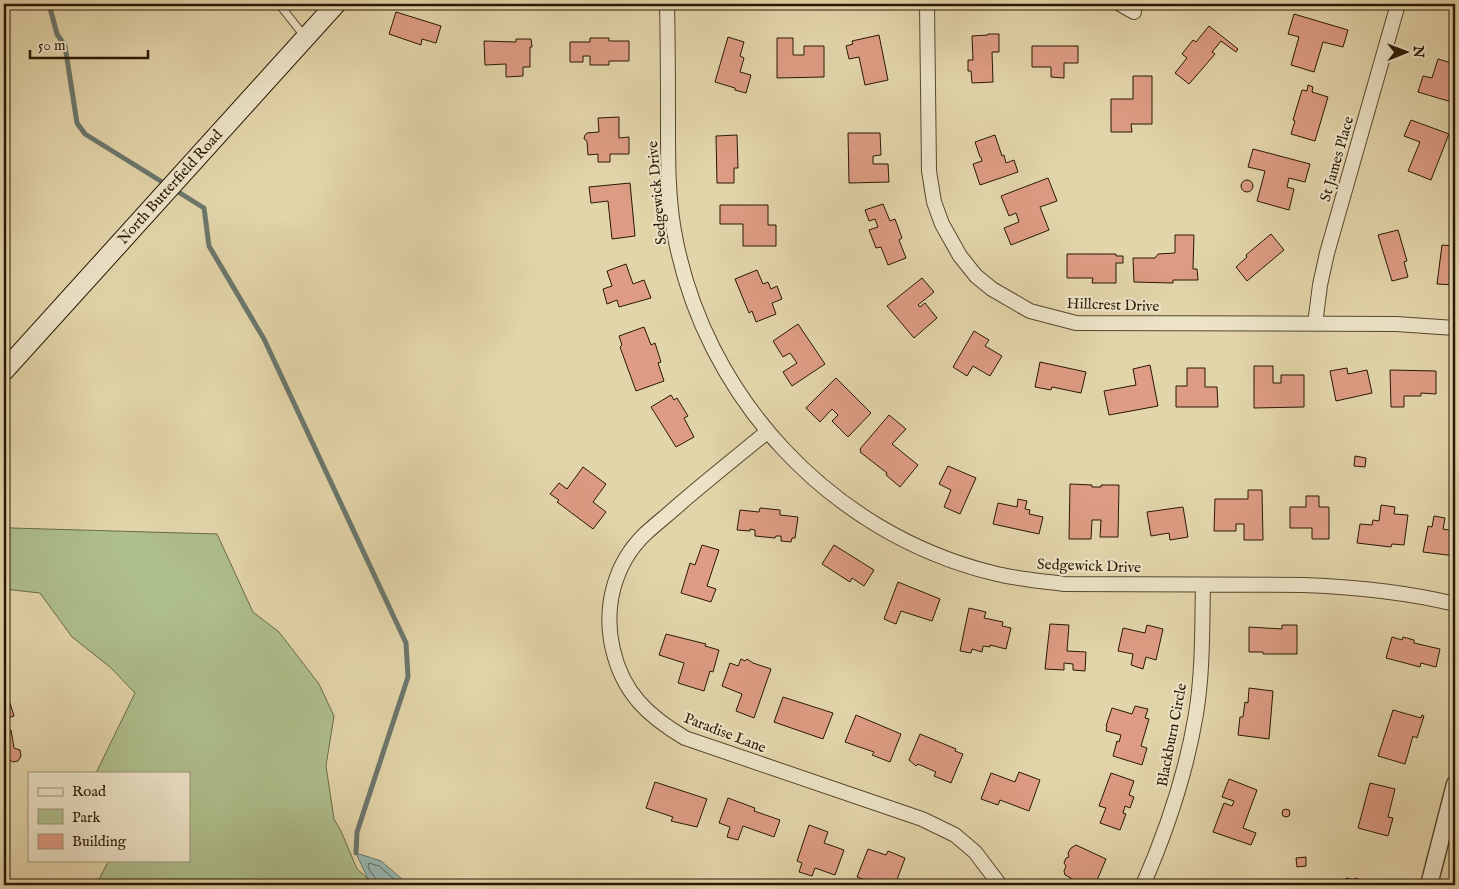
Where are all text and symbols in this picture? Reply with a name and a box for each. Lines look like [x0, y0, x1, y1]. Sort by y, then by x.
scale bar [30, 28, 148, 60]
north arrow [1382, 28, 1432, 78]
text: 50 m [38, 36, 66, 55]
text: N [1409, 45, 1427, 58]
street label: St James Place [1316, 114, 1358, 204]
street label: North Butterfield Road [114, 125, 227, 248]
street label: Sedgewick Drive [643, 140, 671, 246]
street label: Hillcrest Drive [1066, 294, 1160, 316]
street label: Sedgewick Drive [1037, 555, 1141, 577]
street label: Blackburn Circle [1153, 682, 1191, 788]
street label: Paradise Lane [681, 709, 769, 757]
legend [28, 772, 190, 862]
text: Road [72, 782, 107, 801]
text: Park [72, 808, 102, 827]
text: Building [72, 832, 127, 851]

